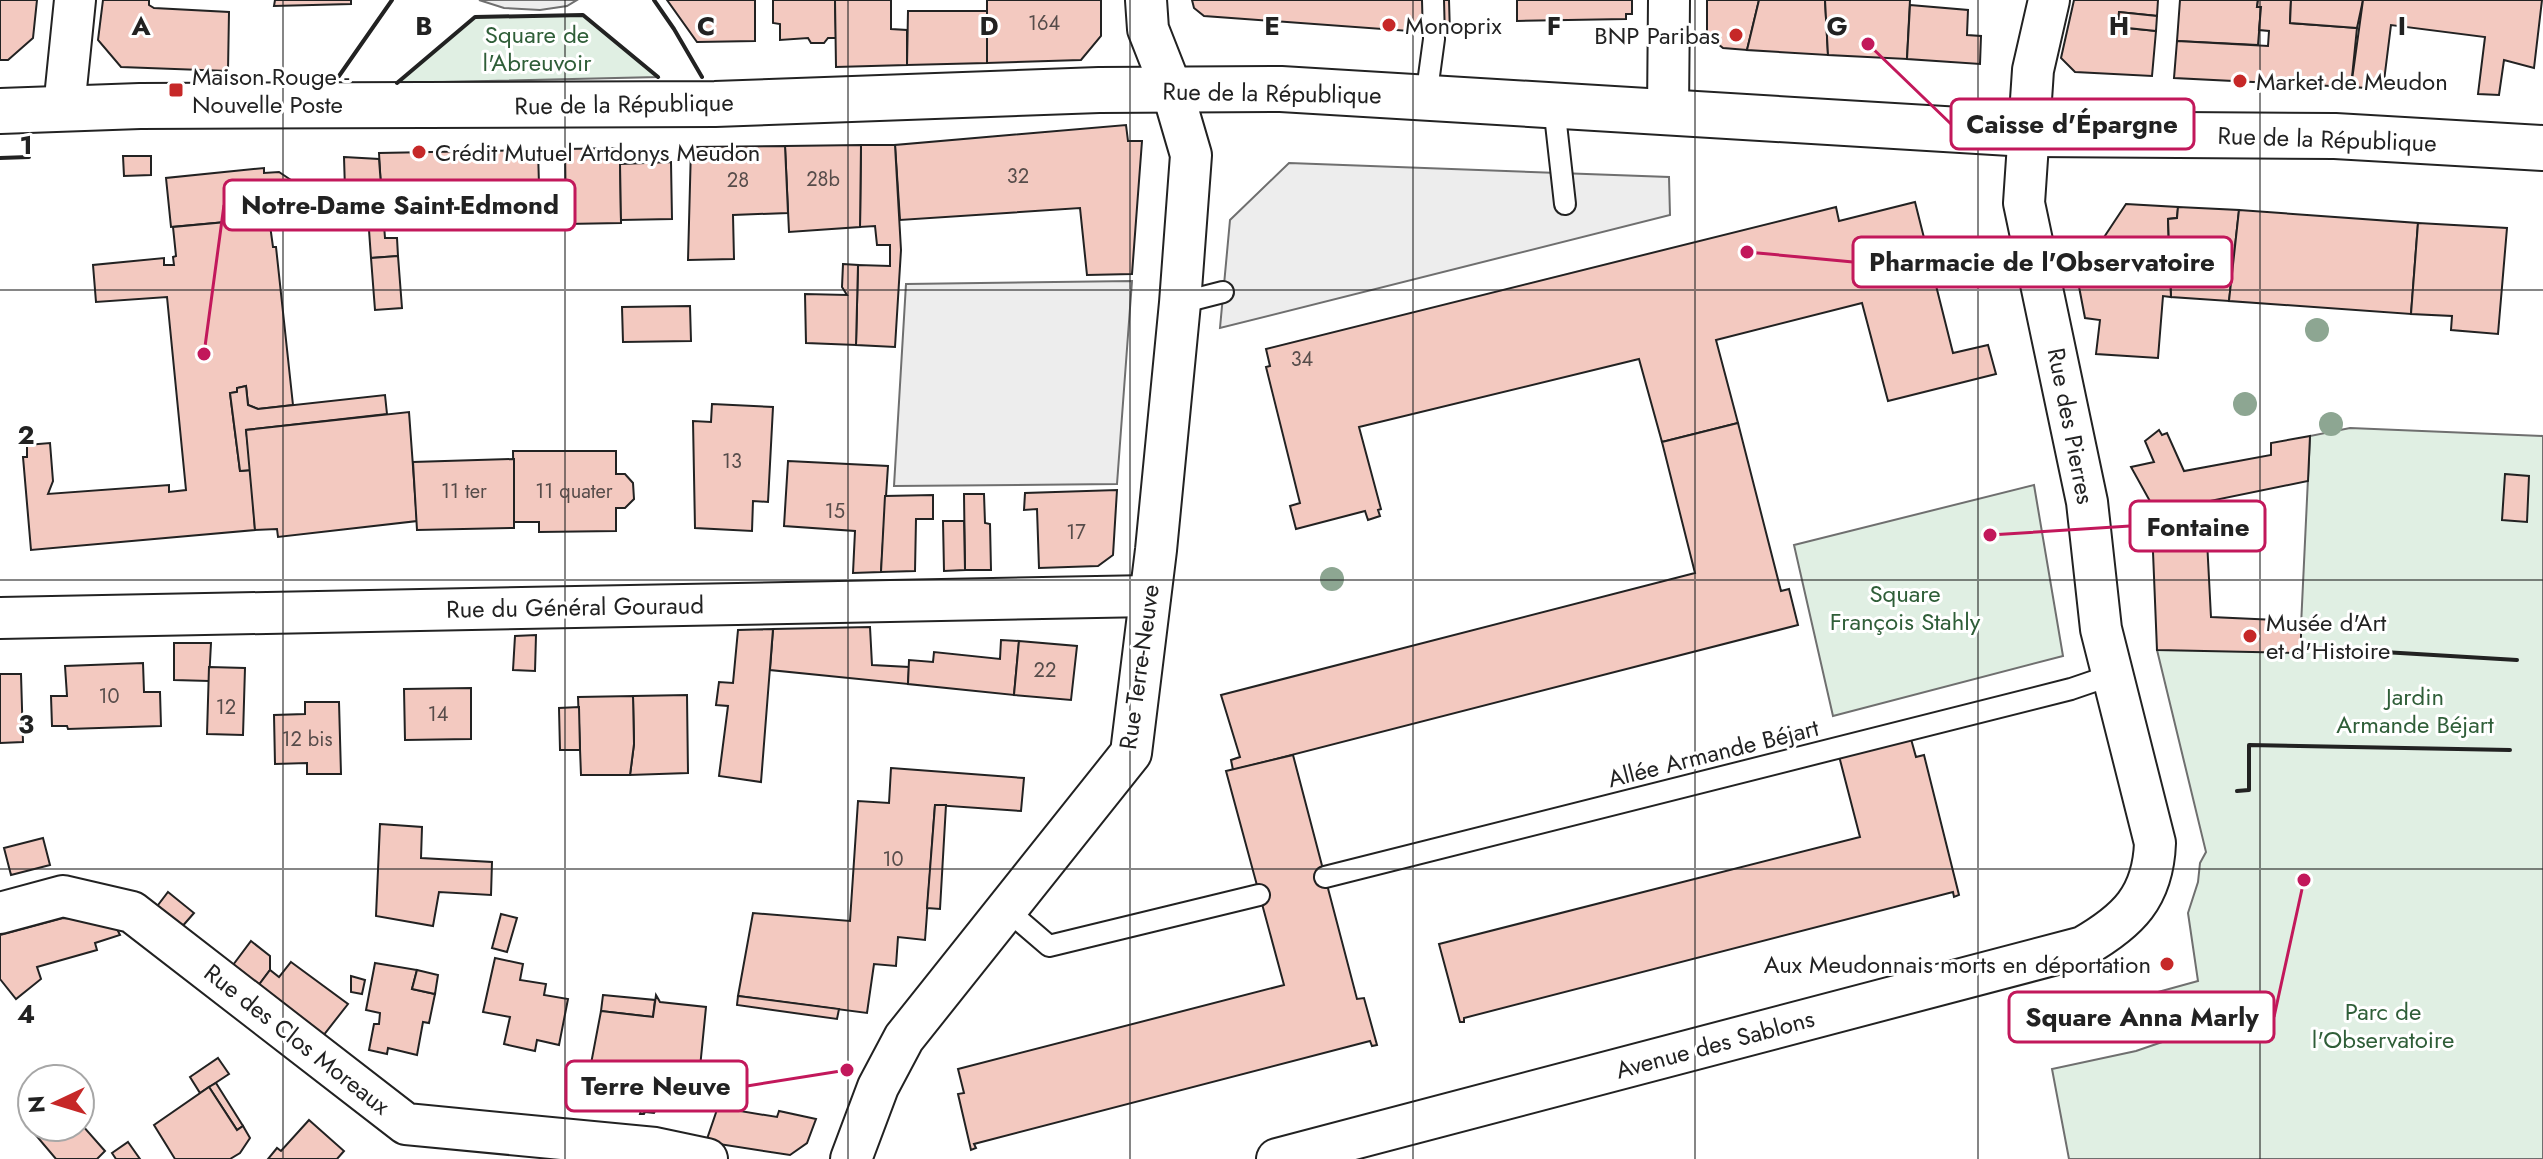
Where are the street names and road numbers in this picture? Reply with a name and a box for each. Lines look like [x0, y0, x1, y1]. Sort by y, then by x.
street label: Rue de la République [1162, 74, 1382, 112]
street label: Rue de la République [514, 85, 734, 123]
street label: Rue de la République [2217, 118, 2437, 160]
street label: Rue des Pierres [2039, 345, 2103, 507]
street label: Rue Terre-Neuve [1110, 582, 1168, 752]
street label: Rue du Général Gouraud [446, 587, 704, 627]
street label: Allée Armande Béjart [1604, 710, 1822, 796]
street label: Rue des Clos Moreaux [197, 955, 398, 1123]
street label: Avenue des Sablons [1612, 1001, 1818, 1087]

